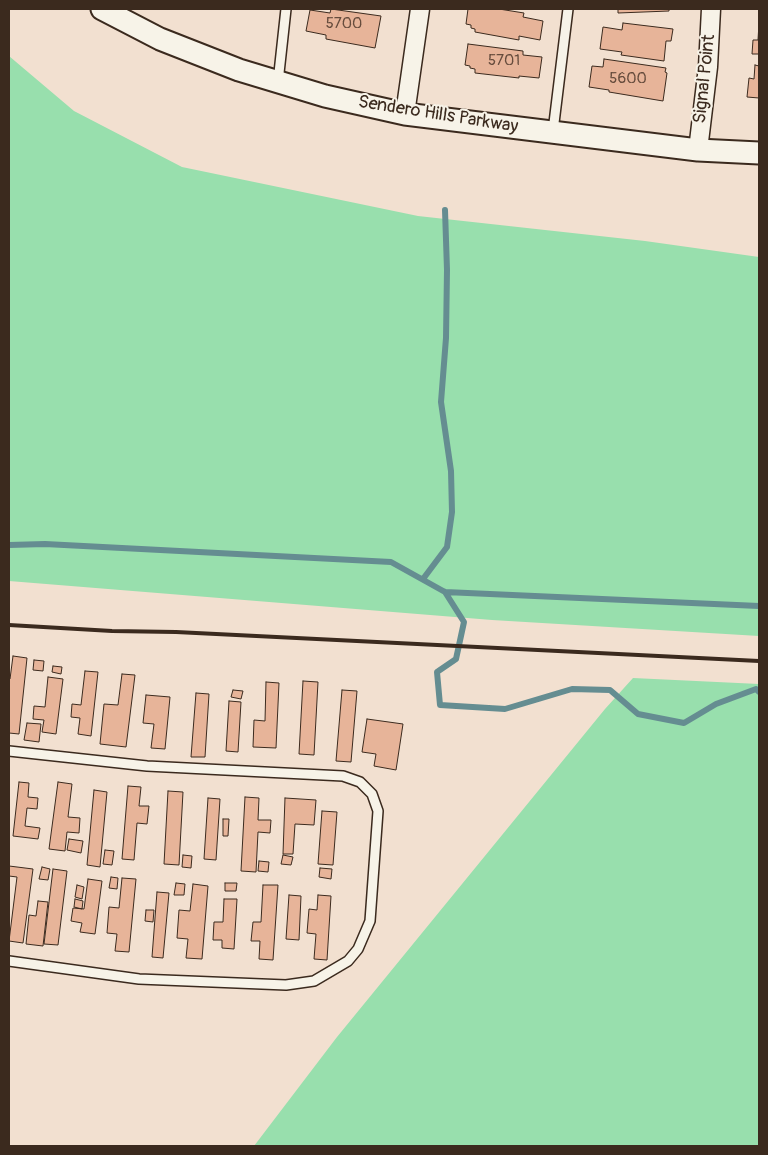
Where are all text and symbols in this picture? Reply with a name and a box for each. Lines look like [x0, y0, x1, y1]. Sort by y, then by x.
house number: 5700 [326, 15, 362, 33]
street label: Signal Point [690, 33, 720, 125]
house number: 5701 [488, 52, 520, 70]
house number: 5600 [609, 70, 647, 88]
street label: Sendero Hills Parkway [357, 92, 519, 138]

